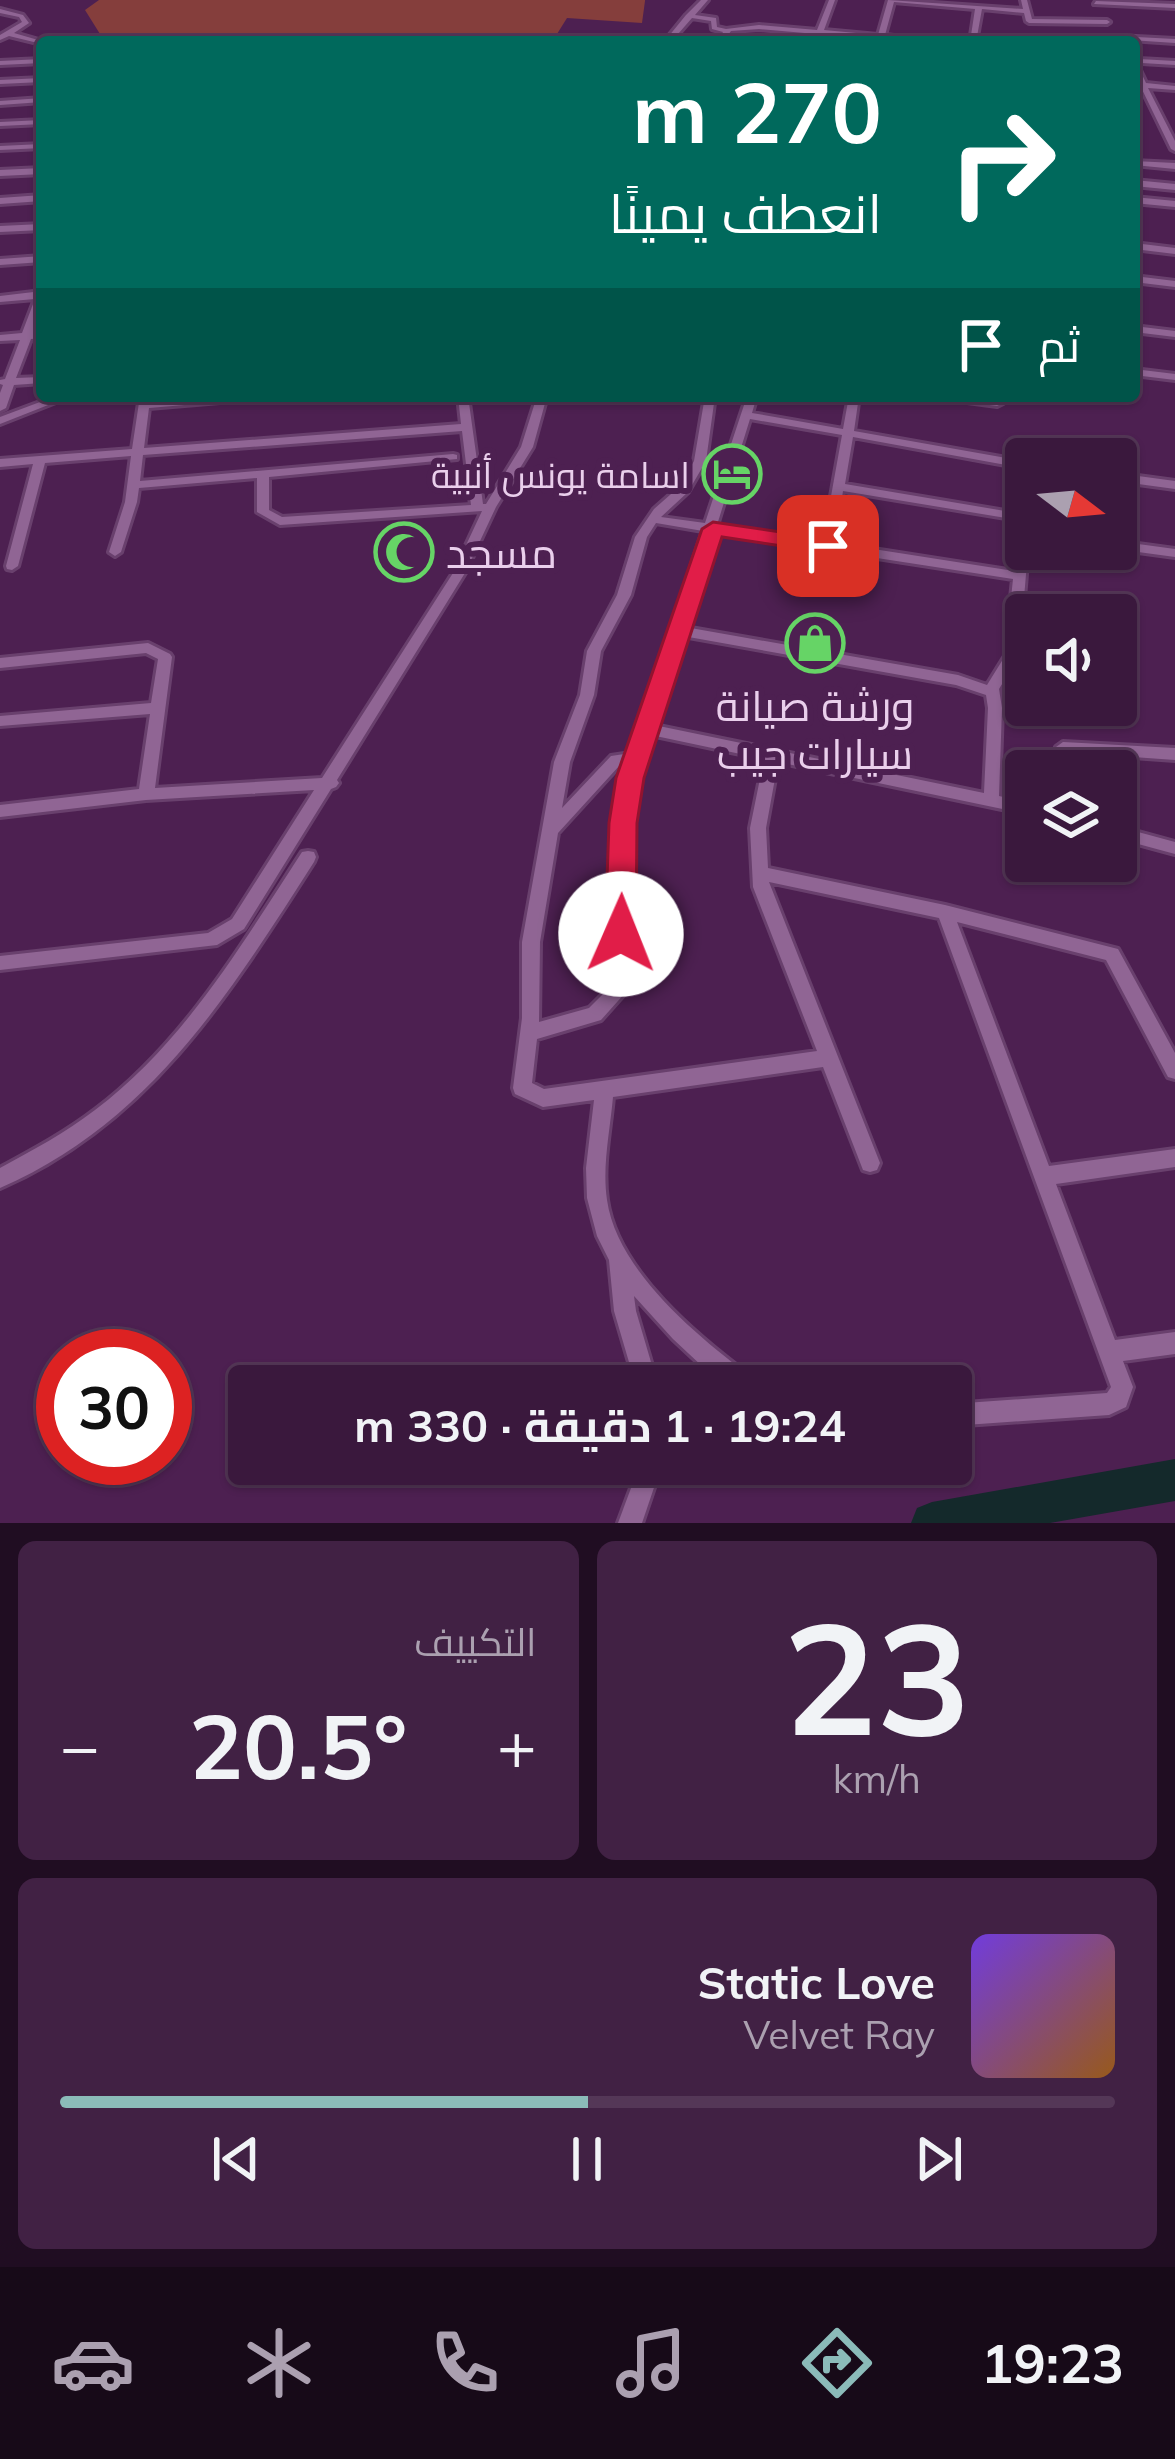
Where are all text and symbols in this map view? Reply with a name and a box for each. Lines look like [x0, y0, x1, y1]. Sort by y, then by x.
text: 270 m [632, 59, 882, 164]
icon: right [924, 84, 1080, 240]
text: انعطف يمينًا [609, 179, 882, 247]
icon: arrive [948, 312, 1014, 378]
text: ثم [1038, 317, 1080, 373]
north arrow [1005, 438, 1137, 570]
map controls [1005, 438, 1137, 882]
hotel icon: اسامة يونس أنبية [701, 443, 763, 505]
place label: اسامة يونس أنبية [431, 452, 690, 497]
pin [777, 495, 879, 597]
icon: arrive [795, 513, 861, 579]
mosque icon: مسجد [373, 521, 435, 583]
place label: مسجد [446, 526, 557, 579]
button: sound [1005, 594, 1137, 726]
shop icon: ورشة صيانة سيارات جيب [784, 612, 846, 674]
place label: ورشة صيانة سيارات جيب [716, 679, 914, 780]
button: layers [1005, 750, 1137, 882]
position arrow [558, 871, 684, 997]
speed limit sign: 30 [36, 1329, 192, 1485]
text: 19:24 · 1 دقيقة · 330 m [354, 1397, 846, 1453]
text: 23 [783, 1578, 970, 1774]
text: التكييف [414, 1617, 537, 1666]
text: 20.5° [189, 1689, 407, 1802]
text: − [60, 1704, 100, 1787]
text: + [497, 1704, 537, 1787]
text: km/h [833, 1754, 921, 1803]
text: Static Love [698, 1954, 935, 2010]
text: Velvet Ray [743, 2010, 935, 2059]
icon: previous [203, 2126, 269, 2192]
icon: pause [554, 2126, 620, 2192]
icon: next [906, 2126, 972, 2192]
icon: car [51, 2321, 135, 2405]
icon: climate [237, 2321, 321, 2405]
icon: phone [423, 2321, 507, 2405]
icon: music [609, 2321, 693, 2405]
icon: directions [795, 2321, 879, 2405]
text: 19:23 [981, 2329, 1124, 2397]

